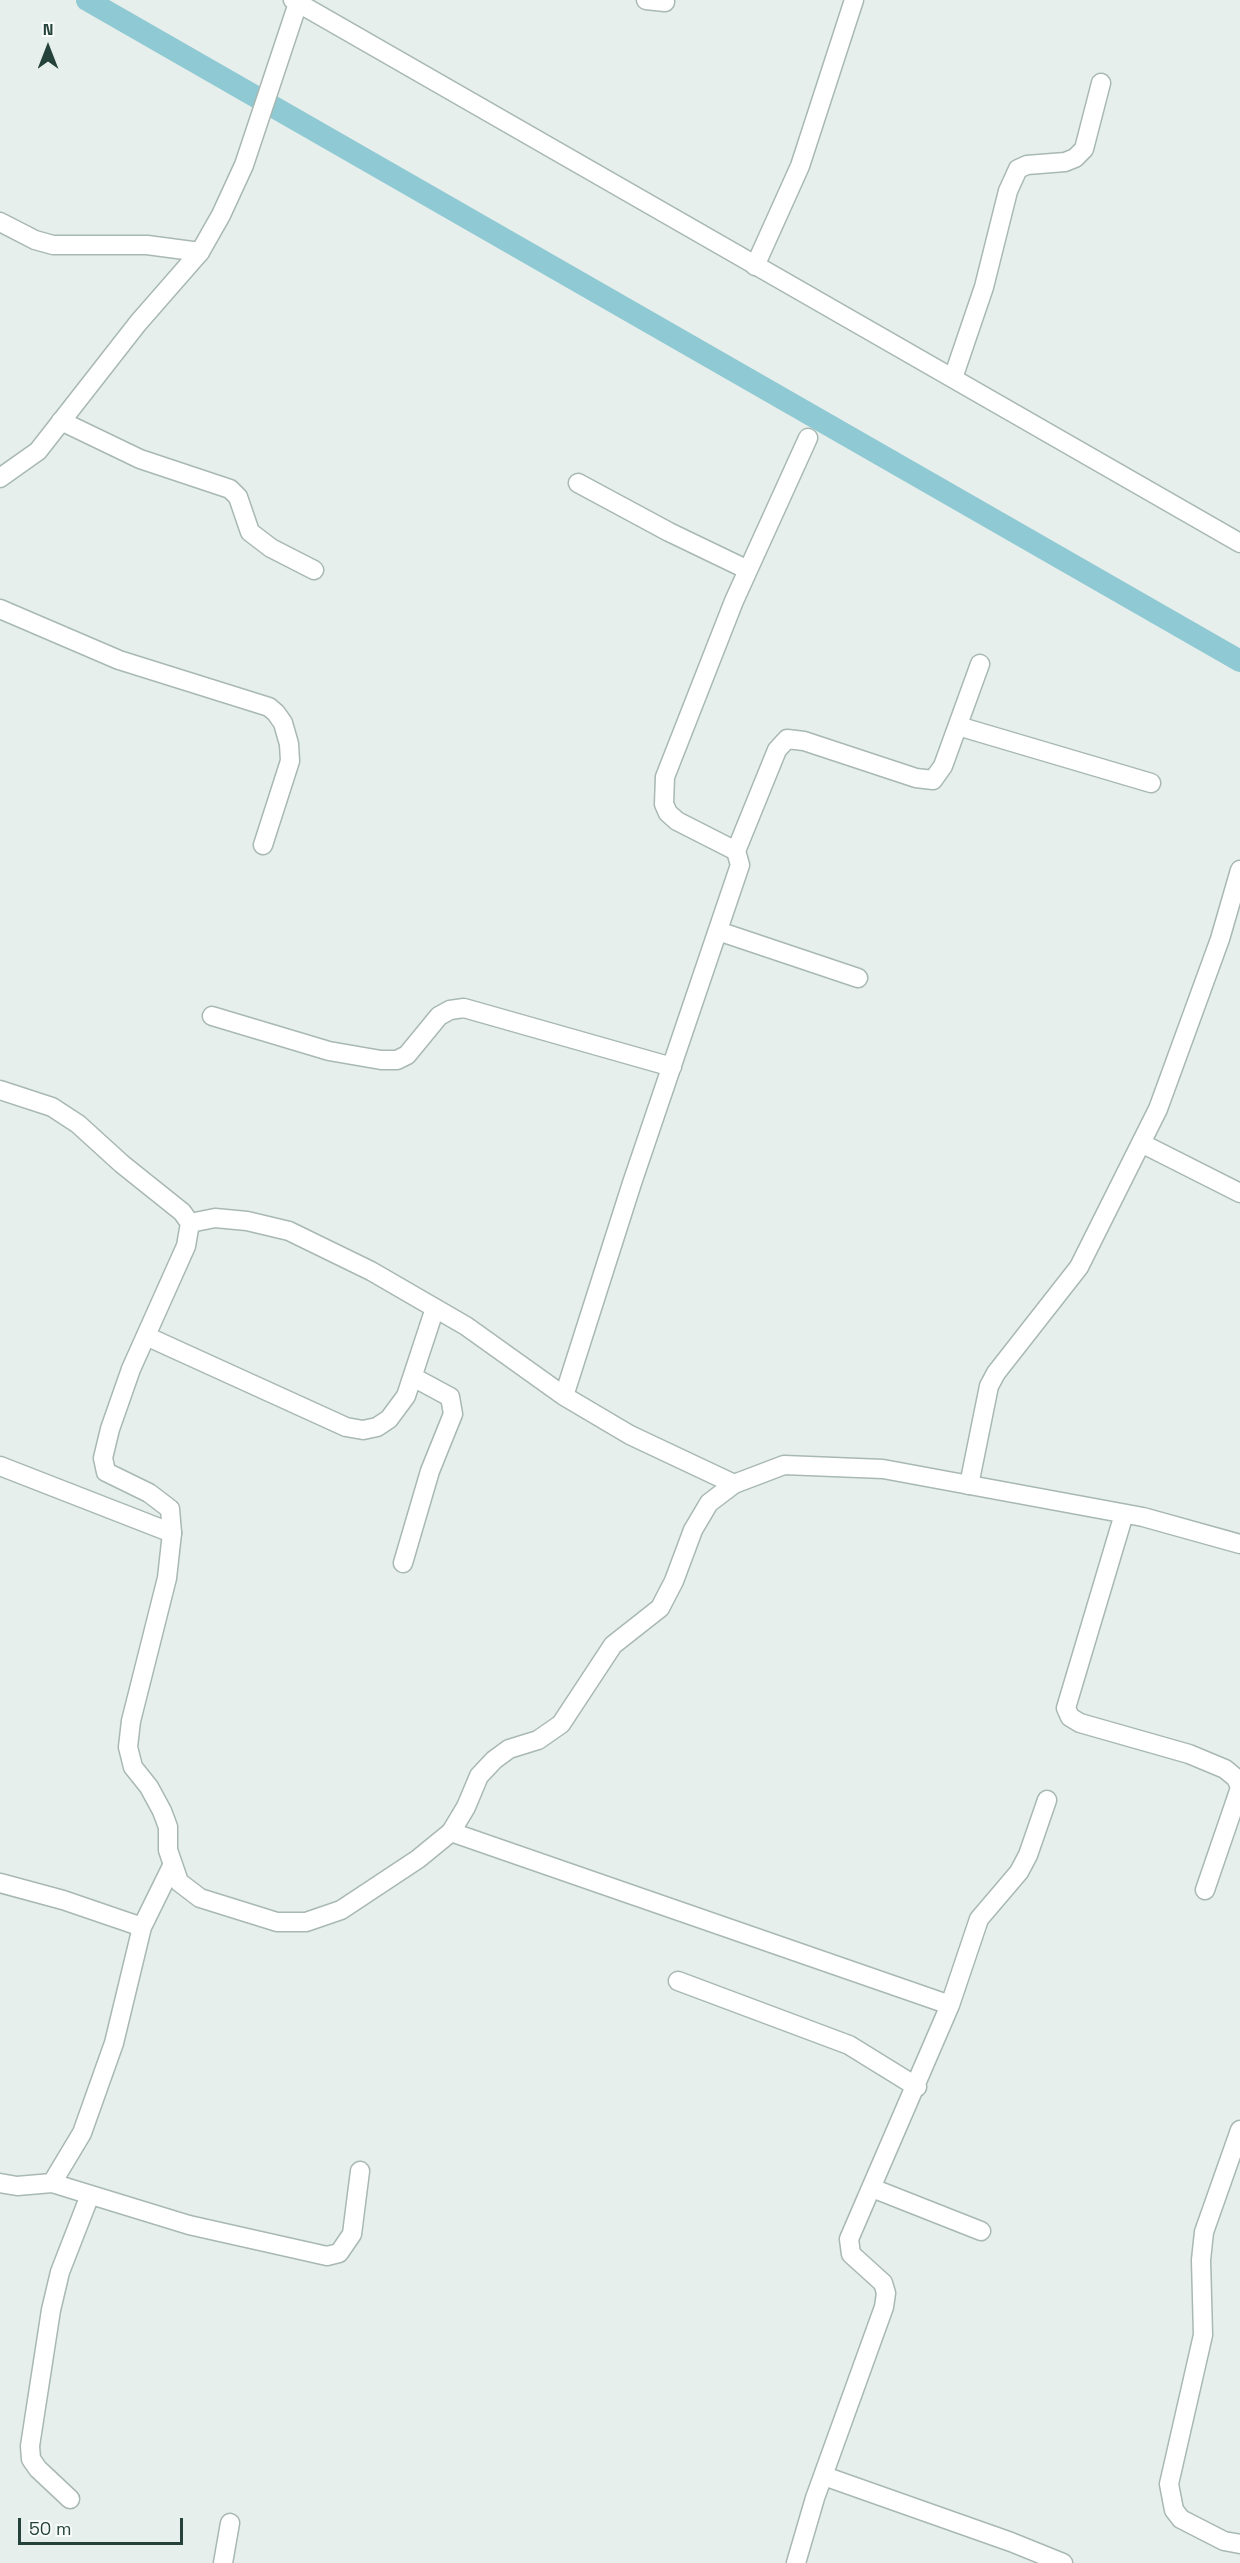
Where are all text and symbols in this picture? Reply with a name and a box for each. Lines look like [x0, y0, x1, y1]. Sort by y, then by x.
north arrow [18, 18, 78, 78]
text: N [43, 19, 53, 40]
scale bar [21, 2506, 186, 2544]
text: 50 m [29, 2517, 71, 2540]

